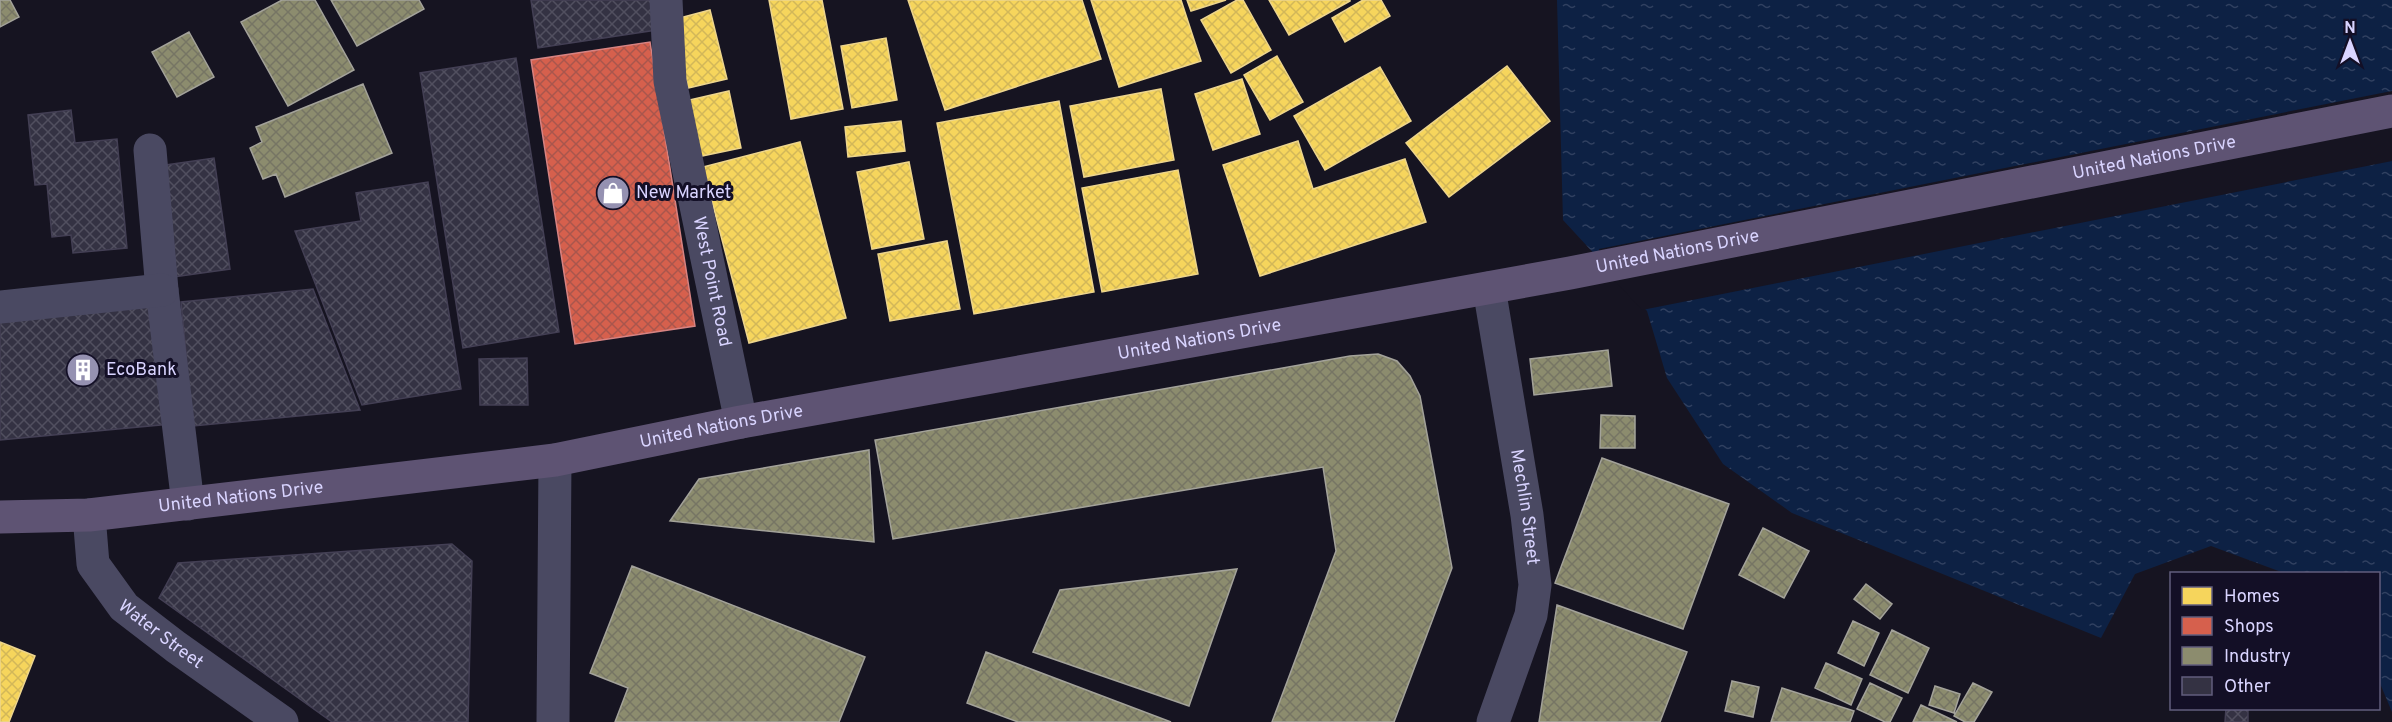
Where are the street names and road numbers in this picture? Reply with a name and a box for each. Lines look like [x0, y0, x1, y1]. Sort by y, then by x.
street label: United Nations Drive [2071, 130, 2238, 185]
street label: West Point Road [687, 215, 737, 349]
street label: United Nations Drive [1594, 224, 1761, 279]
street label: United Nations Drive [1116, 314, 1283, 366]
street label: United Nations Drive [638, 400, 805, 454]
street label: Mechlin Street [1505, 447, 1544, 566]
street label: United Nations Drive [157, 476, 325, 518]
street label: Water Street [113, 595, 208, 674]

